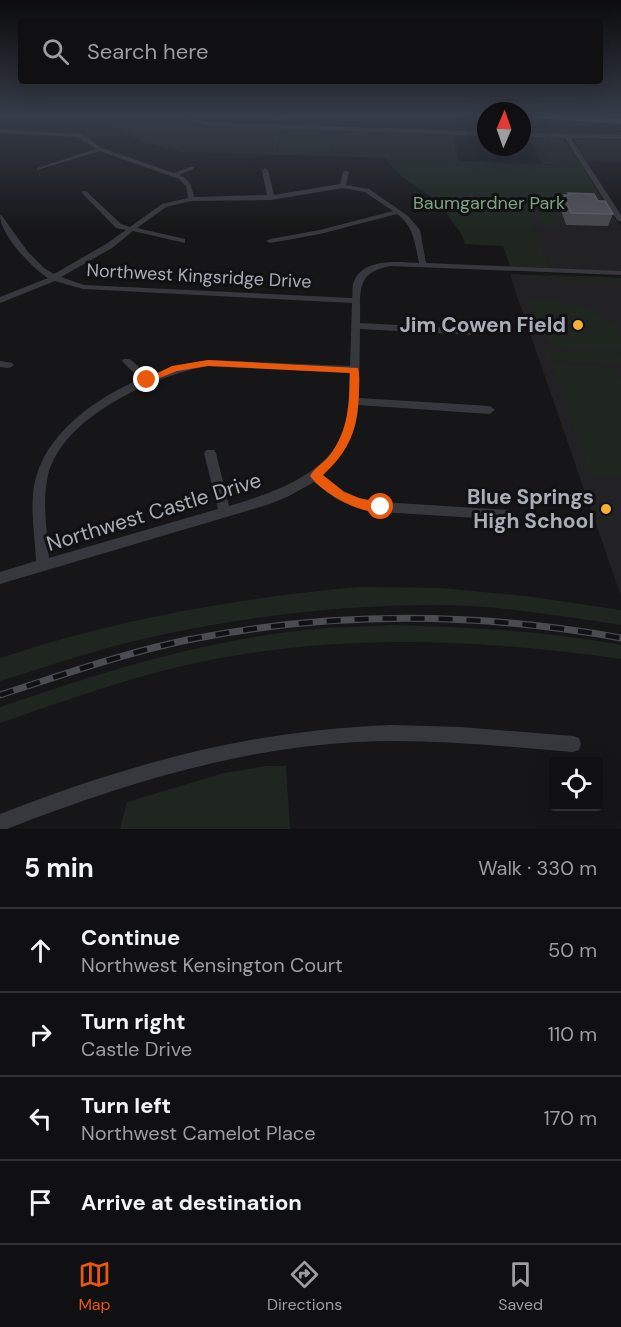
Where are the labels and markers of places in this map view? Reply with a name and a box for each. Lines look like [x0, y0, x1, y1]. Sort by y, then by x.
place label: Jim Cowen Field [399, 311, 566, 339]
marker: Jim Cowen Field [571, 318, 585, 332]
place label: Blue Springs High School [467, 483, 594, 535]
marker: Blue Springs High School [599, 502, 613, 516]

